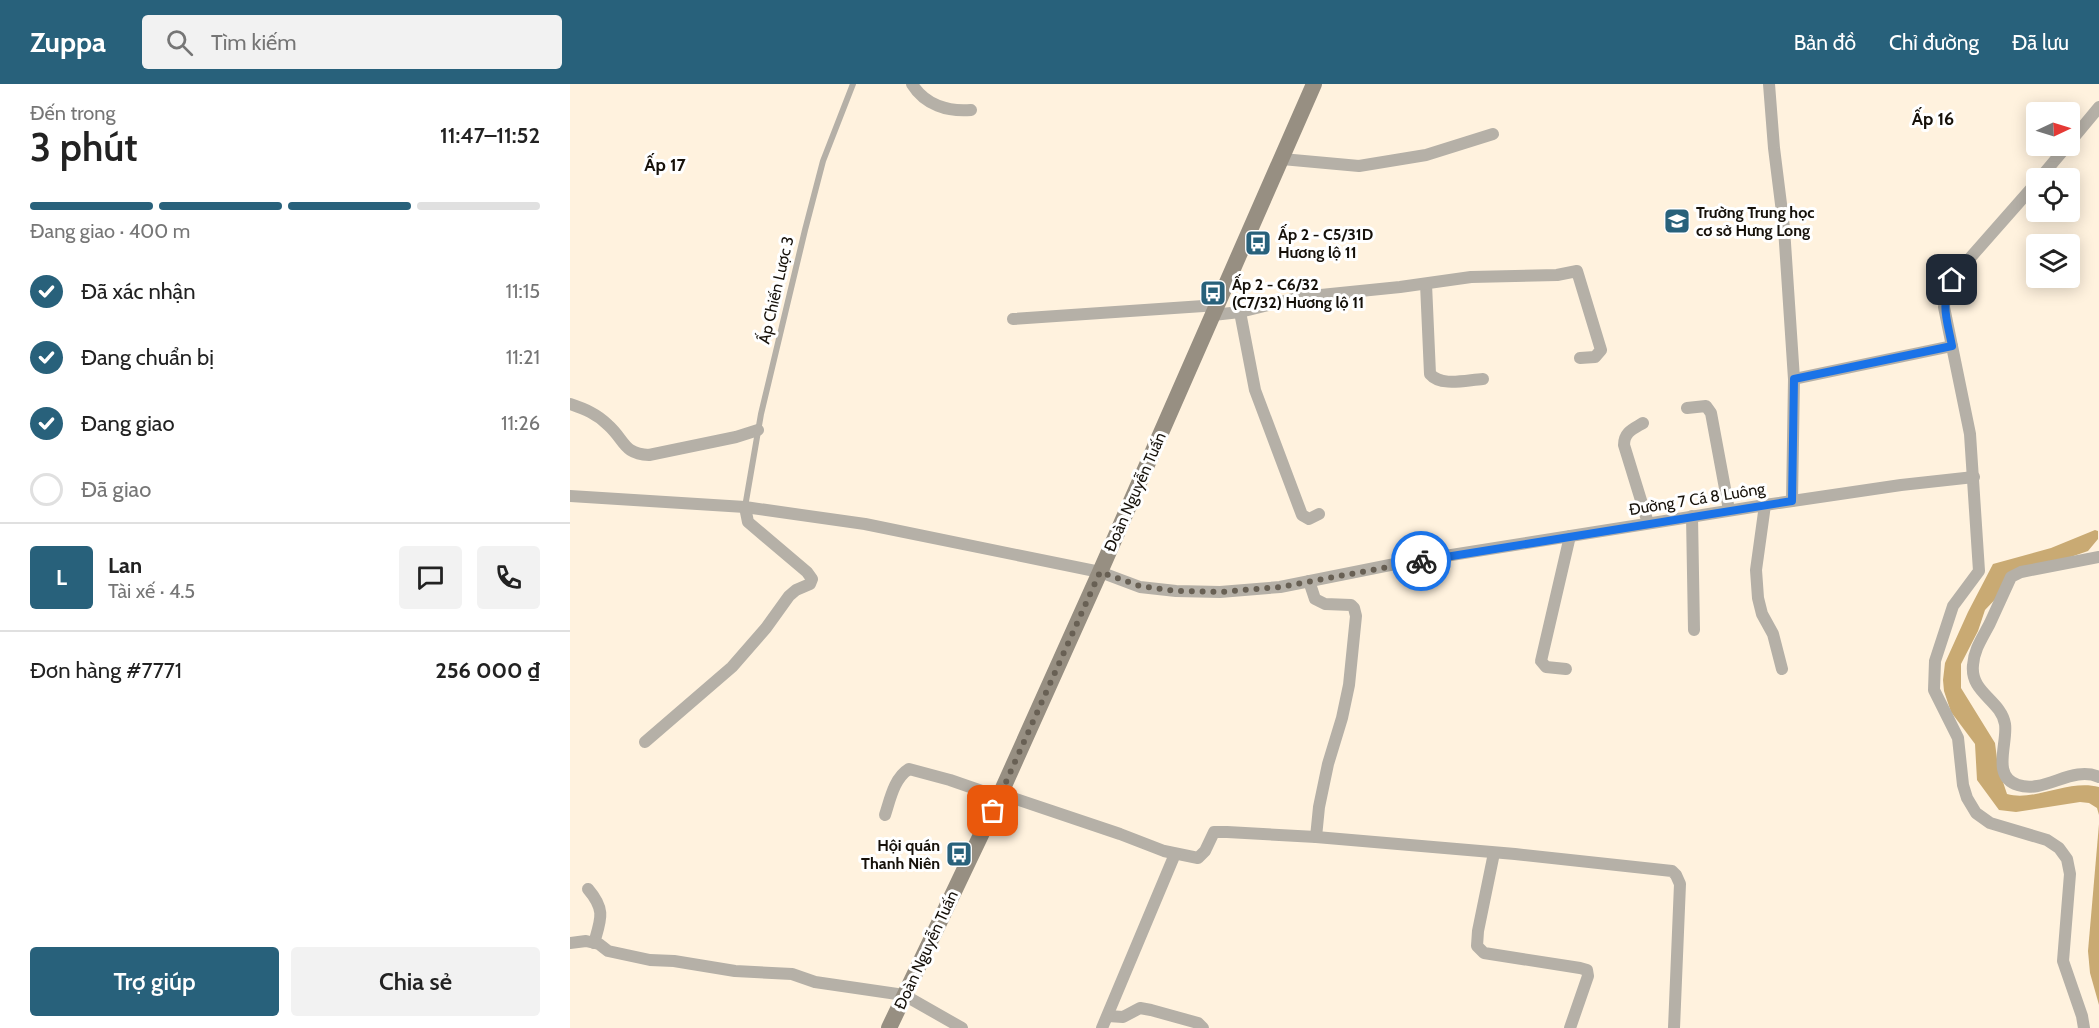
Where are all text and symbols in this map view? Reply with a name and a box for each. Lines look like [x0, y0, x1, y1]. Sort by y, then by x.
search box [142, 15, 562, 69]
text: Zuppa [30, 25, 106, 59]
icon: search [163, 26, 196, 59]
text: Tìm kiếm [211, 29, 297, 56]
text: Bản đồ [1794, 30, 1856, 55]
text: Chỉ đường [1889, 30, 1979, 55]
text: Đã lưu [2012, 30, 2069, 55]
text: Đến trong [30, 101, 115, 125]
north arrow [2026, 102, 2080, 156]
map controls [2026, 102, 2080, 288]
district label: Ấp 16 [1912, 107, 1954, 130]
text: 11:47–11:52 [440, 122, 540, 149]
text: 3 phút [30, 123, 138, 171]
district label: Ấp 17 [644, 153, 687, 176]
button: locate [2026, 168, 2080, 222]
place label: Trường Trung học cơ sở Hưng Long [1696, 203, 1815, 240]
school or university icon: Trường Trung học cơ sở Hưng Long [1662, 206, 1692, 236]
text: Đang giao · 400 m [30, 219, 190, 243]
place label: Ấp 2 - C5/31D Hương lộ 11 [1278, 224, 1373, 262]
bus stop icon: Ấp 2 - C5/31D Hương lộ 11 [1243, 228, 1273, 258]
street label: Ấp Chiến Lược 3 [752, 234, 798, 346]
button: layers [2026, 234, 2080, 288]
pin [1926, 254, 1977, 305]
icon: home [1935, 263, 1968, 296]
place label: Ấp 2 - C6/32 (C7/32) Hương lộ 11 [1232, 274, 1364, 312]
icon: check [30, 275, 63, 308]
text: Đã xác nhận [81, 278, 195, 305]
bus stop icon: Ấp 2 - C6/32 (C7/32) Hương lộ 11 [1198, 278, 1228, 308]
text: 11:15 [505, 279, 540, 303]
icon: check [30, 341, 63, 374]
text: Đang chuẩn bị [81, 344, 214, 371]
text: 11:21 [506, 345, 540, 369]
icon: check [30, 407, 63, 440]
text: Đang giao [81, 410, 175, 437]
text: 11:26 [501, 411, 540, 435]
street label: Đoàn Nguyễn Tuấn [1100, 429, 1170, 555]
text: Đã giao [81, 476, 151, 503]
street label: Đường 7 Cá 8 Luông [1628, 479, 1767, 519]
courier [1391, 531, 1451, 591]
icon: bike [1405, 545, 1438, 578]
button: chat [399, 546, 462, 609]
button: phone [477, 546, 540, 609]
text: Lan [108, 552, 142, 579]
text: L [56, 564, 67, 591]
text: Tài xế · 4.5 [108, 579, 195, 603]
text: Đơn hàng #7771 [30, 657, 182, 684]
text: 256 000 ₫ [435, 657, 540, 684]
pin [967, 785, 1018, 836]
icon: bag [976, 794, 1009, 827]
place label: Hội quán Thanh Niên [861, 836, 940, 873]
bus stop icon: Hội quán Thanh Niên [944, 839, 974, 869]
street label: Đoàn Nguyễn Tuấn [890, 888, 962, 1012]
button: Trợ giúp [30, 947, 279, 1016]
button: Chia sẻ [291, 947, 540, 1016]

